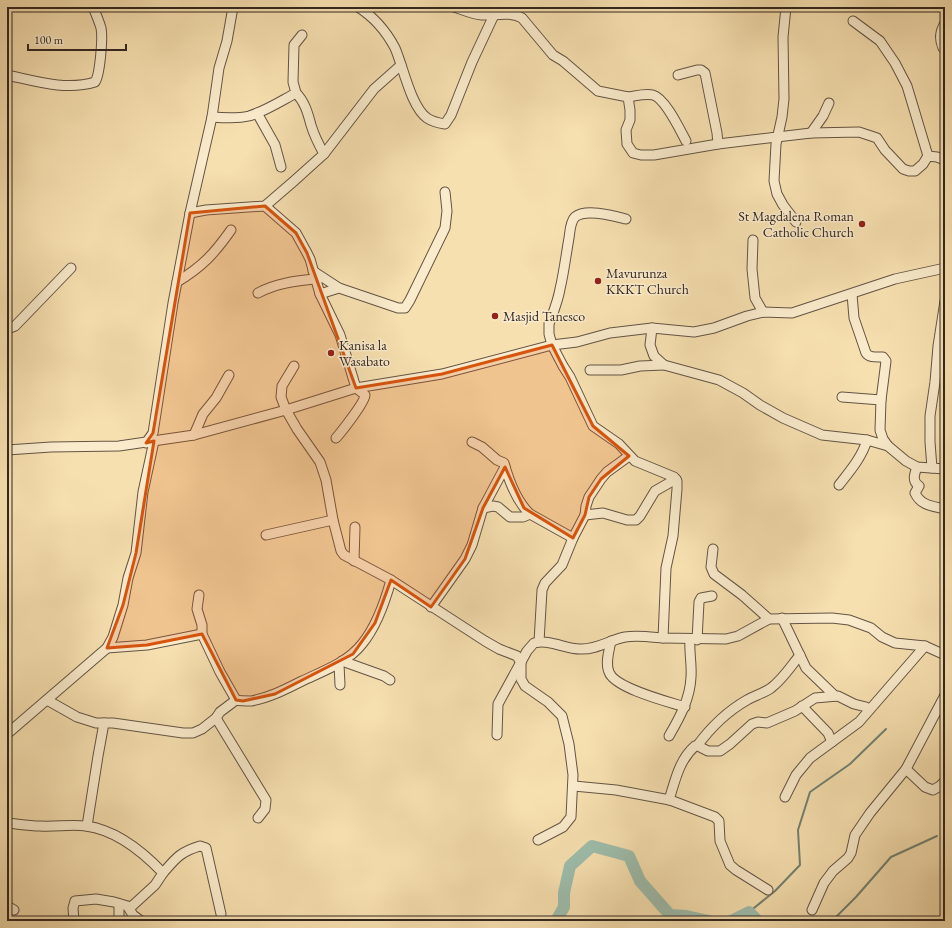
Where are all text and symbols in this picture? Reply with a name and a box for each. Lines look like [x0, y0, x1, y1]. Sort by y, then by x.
scale bar [28, 26, 126, 52]
text: 100 m [34, 32, 64, 48]
place label: St Magdalena Roman Catholic Church [738, 207, 855, 241]
marker: St Magdalena Roman Catholic Church [857, 219, 867, 229]
place label: Mavurunza KKKT Church [606, 264, 689, 298]
marker: Mavurunza KKKT Church [593, 276, 603, 286]
place label: Masjid Tanesco [503, 307, 585, 325]
marker: Masjid Tanesco [490, 311, 500, 321]
place label: Kanisa la Wasabato [339, 336, 390, 370]
marker: Kanisa la Wasabato [326, 348, 336, 358]

